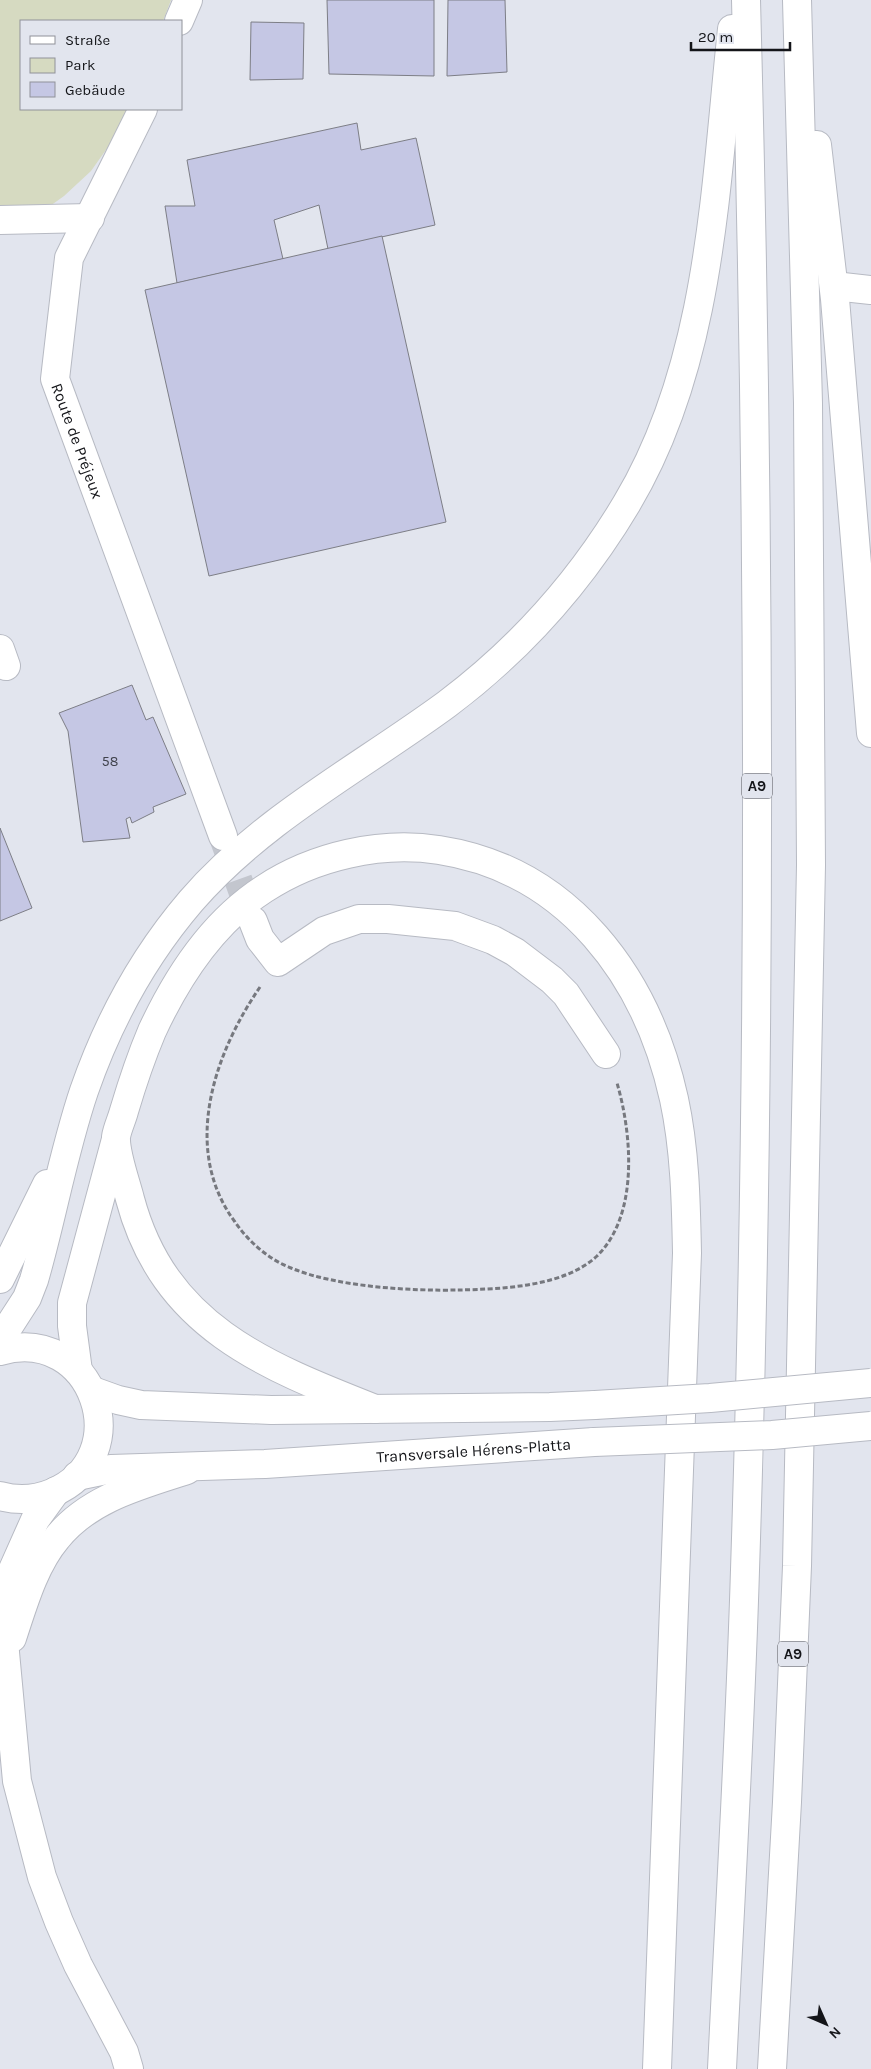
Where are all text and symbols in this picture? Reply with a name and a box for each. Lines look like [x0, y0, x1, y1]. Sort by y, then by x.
legend [20, 20, 182, 110]
scale bar [691, 20, 790, 52]
text: 20 m [698, 28, 733, 46]
text: Straße [65, 31, 110, 49]
text: Park [65, 56, 95, 74]
text: Gebäude [65, 81, 125, 99]
street label: Route de Préjeux [48, 380, 108, 501]
house number: 58 [102, 753, 118, 770]
road number: A9 [742, 774, 772, 798]
street label: Transversale Hérens-Platta [376, 1434, 572, 1466]
road number: A9 [778, 1642, 808, 1666]
north arrow [801, 1999, 851, 2049]
text: N [825, 2023, 844, 2042]

